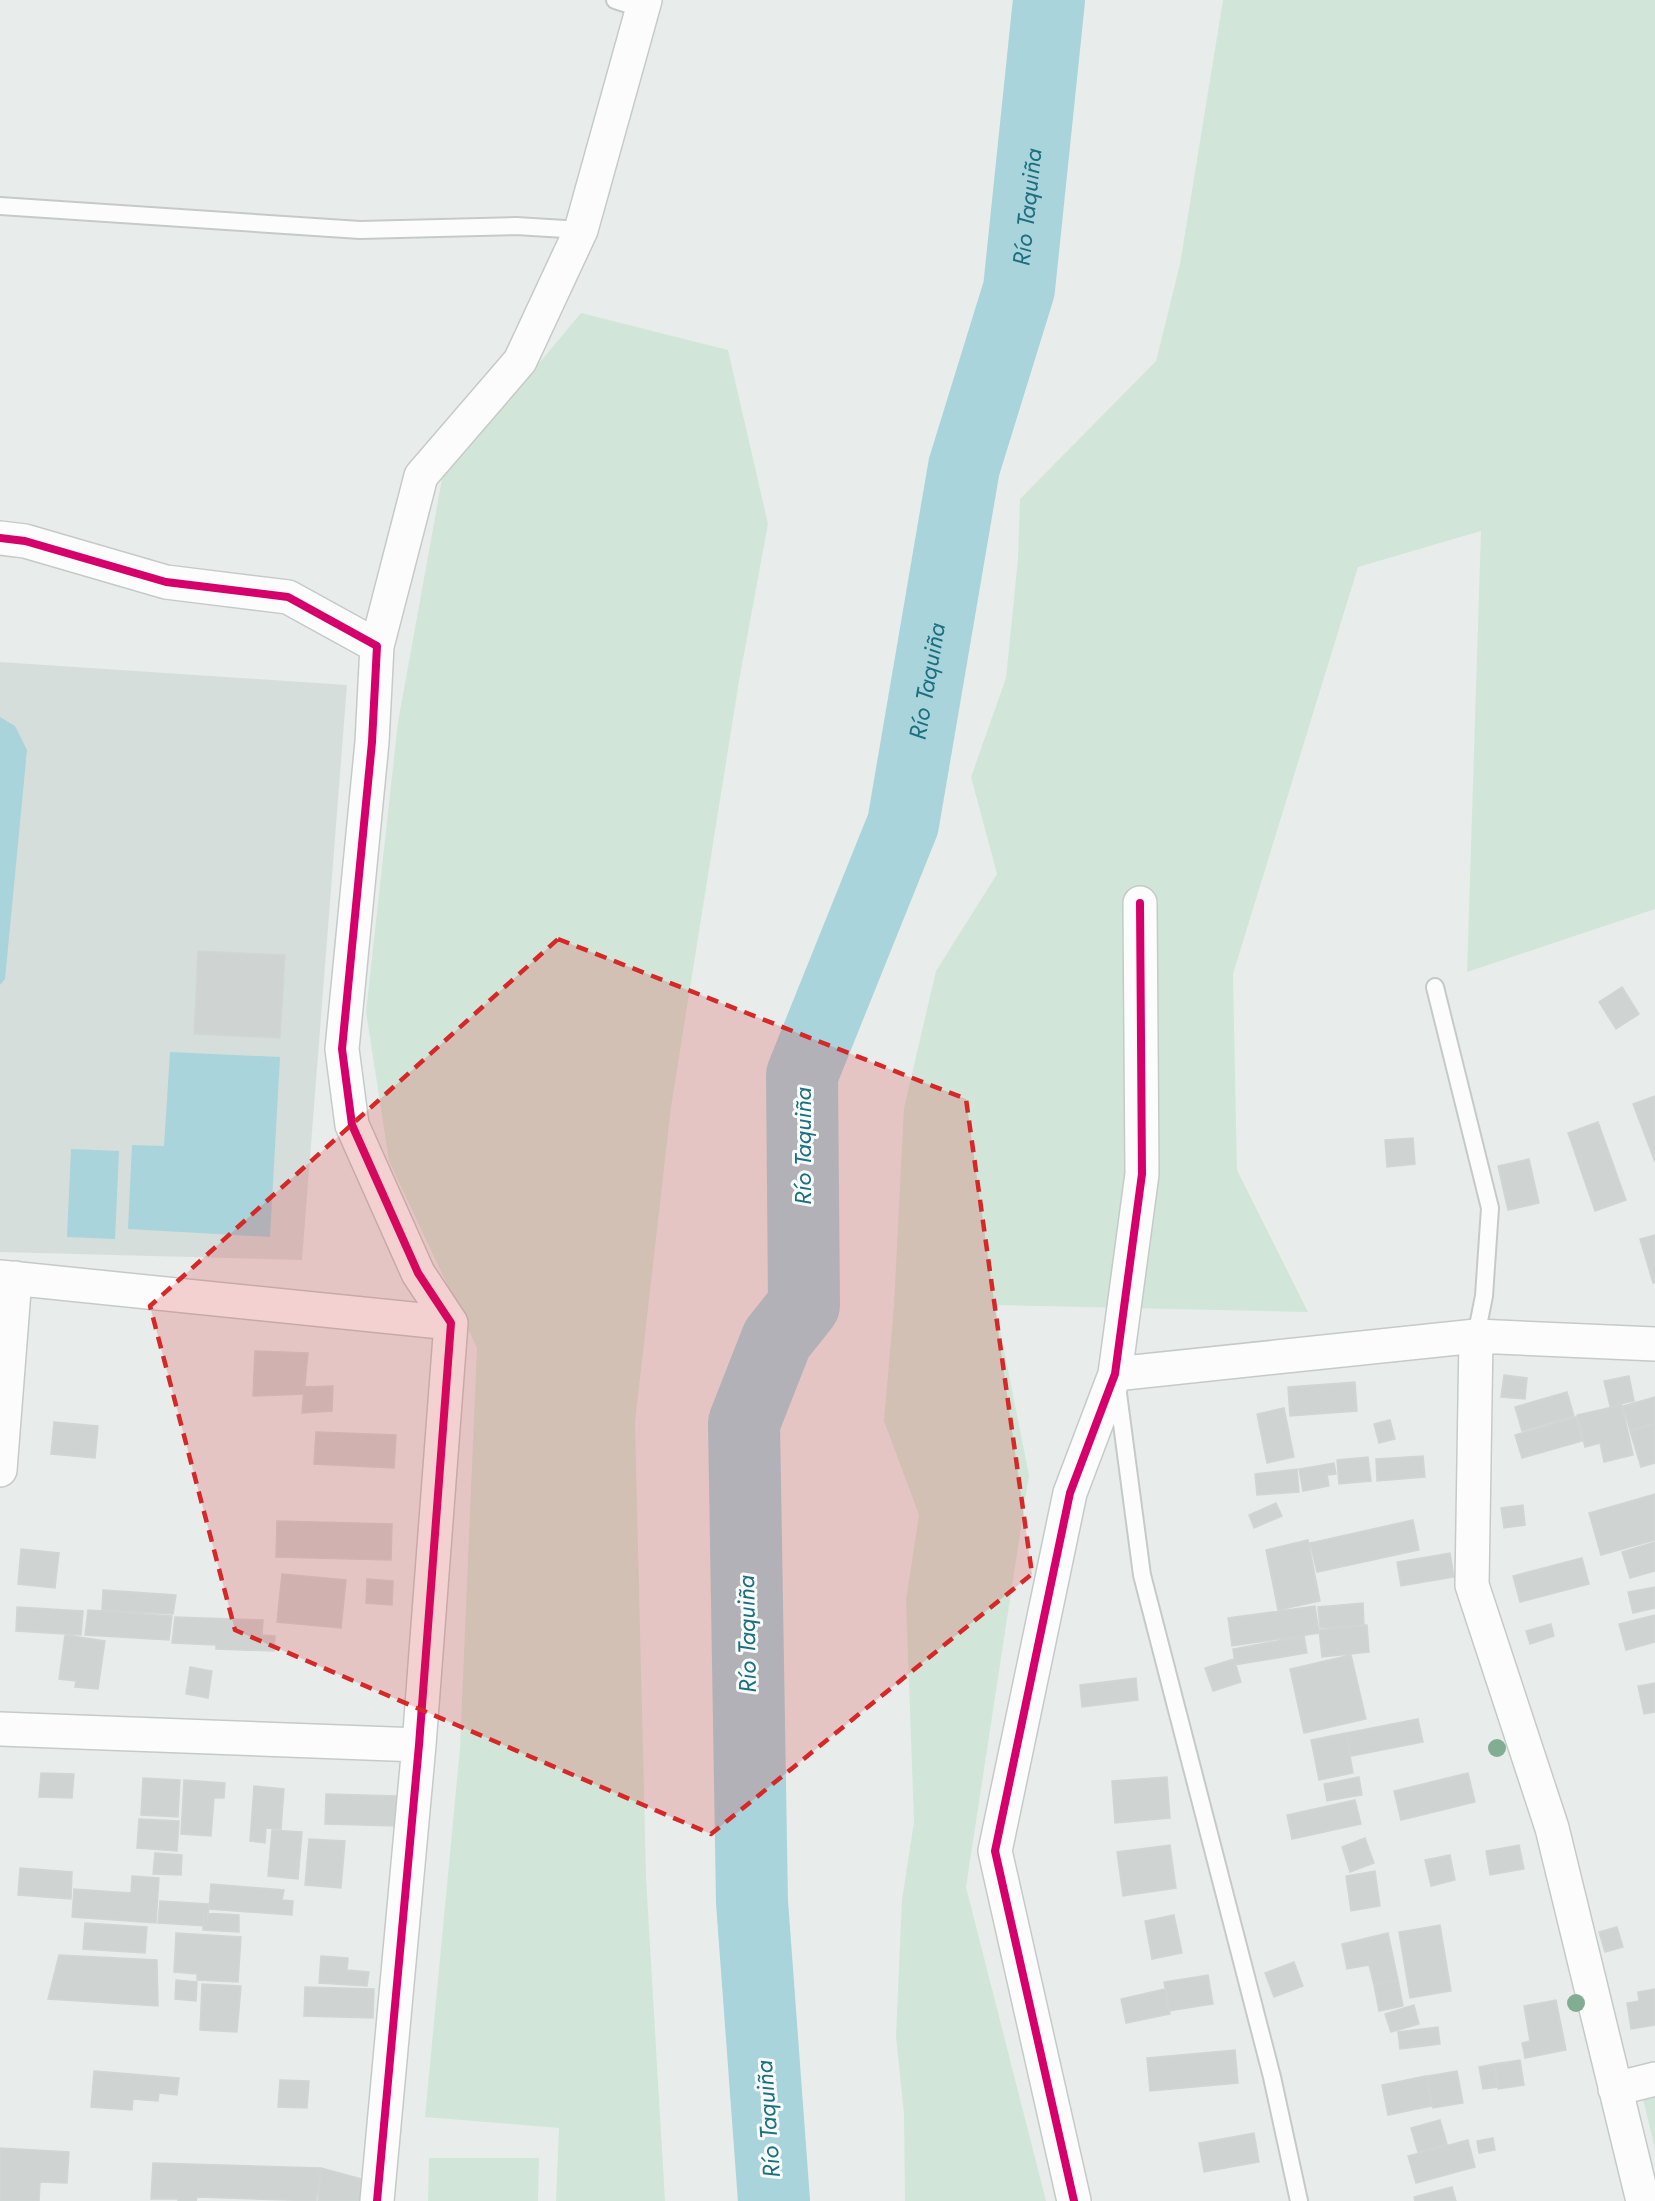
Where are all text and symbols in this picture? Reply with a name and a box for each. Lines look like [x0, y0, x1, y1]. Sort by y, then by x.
water label: Río Taquiña [1004, 147, 1051, 267]
water label: Río Taquiña [900, 620, 954, 742]
water label: Río Taquiña [785, 1087, 820, 1205]
water label: Río Taquiña [728, 1575, 765, 1693]
water label: Río Taquiña [746, 2059, 789, 2179]

